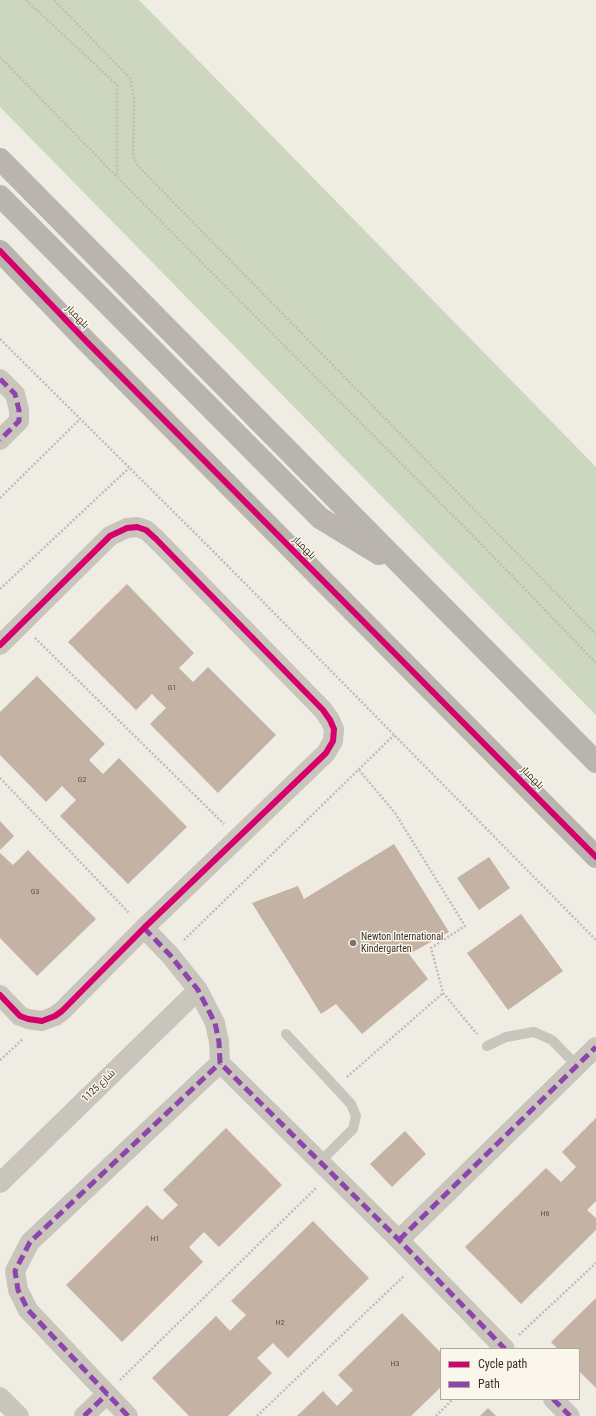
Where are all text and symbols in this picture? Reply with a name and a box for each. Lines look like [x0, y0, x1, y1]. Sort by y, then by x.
street label: بلهمبار [63, 303, 91, 331]
street label: بلهمبار [290, 534, 318, 562]
house number: G1 [168, 683, 176, 693]
street label: بلهمبار [518, 764, 546, 792]
house number: G2 [78, 775, 86, 785]
house number: G3 [31, 887, 39, 897]
place label: Newton International Kindergarten [361, 931, 443, 954]
marker: Newton International Kindergarten [348, 938, 358, 948]
street label: شارع 1125 [80, 1067, 118, 1105]
house number: H6 [541, 1209, 549, 1219]
house number: H1 [151, 1234, 159, 1244]
house number: H2 [276, 1318, 284, 1328]
legend [440, 1348, 580, 1400]
text: Cycle path [478, 1357, 527, 1371]
house number: H3 [391, 1359, 399, 1369]
text: Path [478, 1377, 500, 1391]

